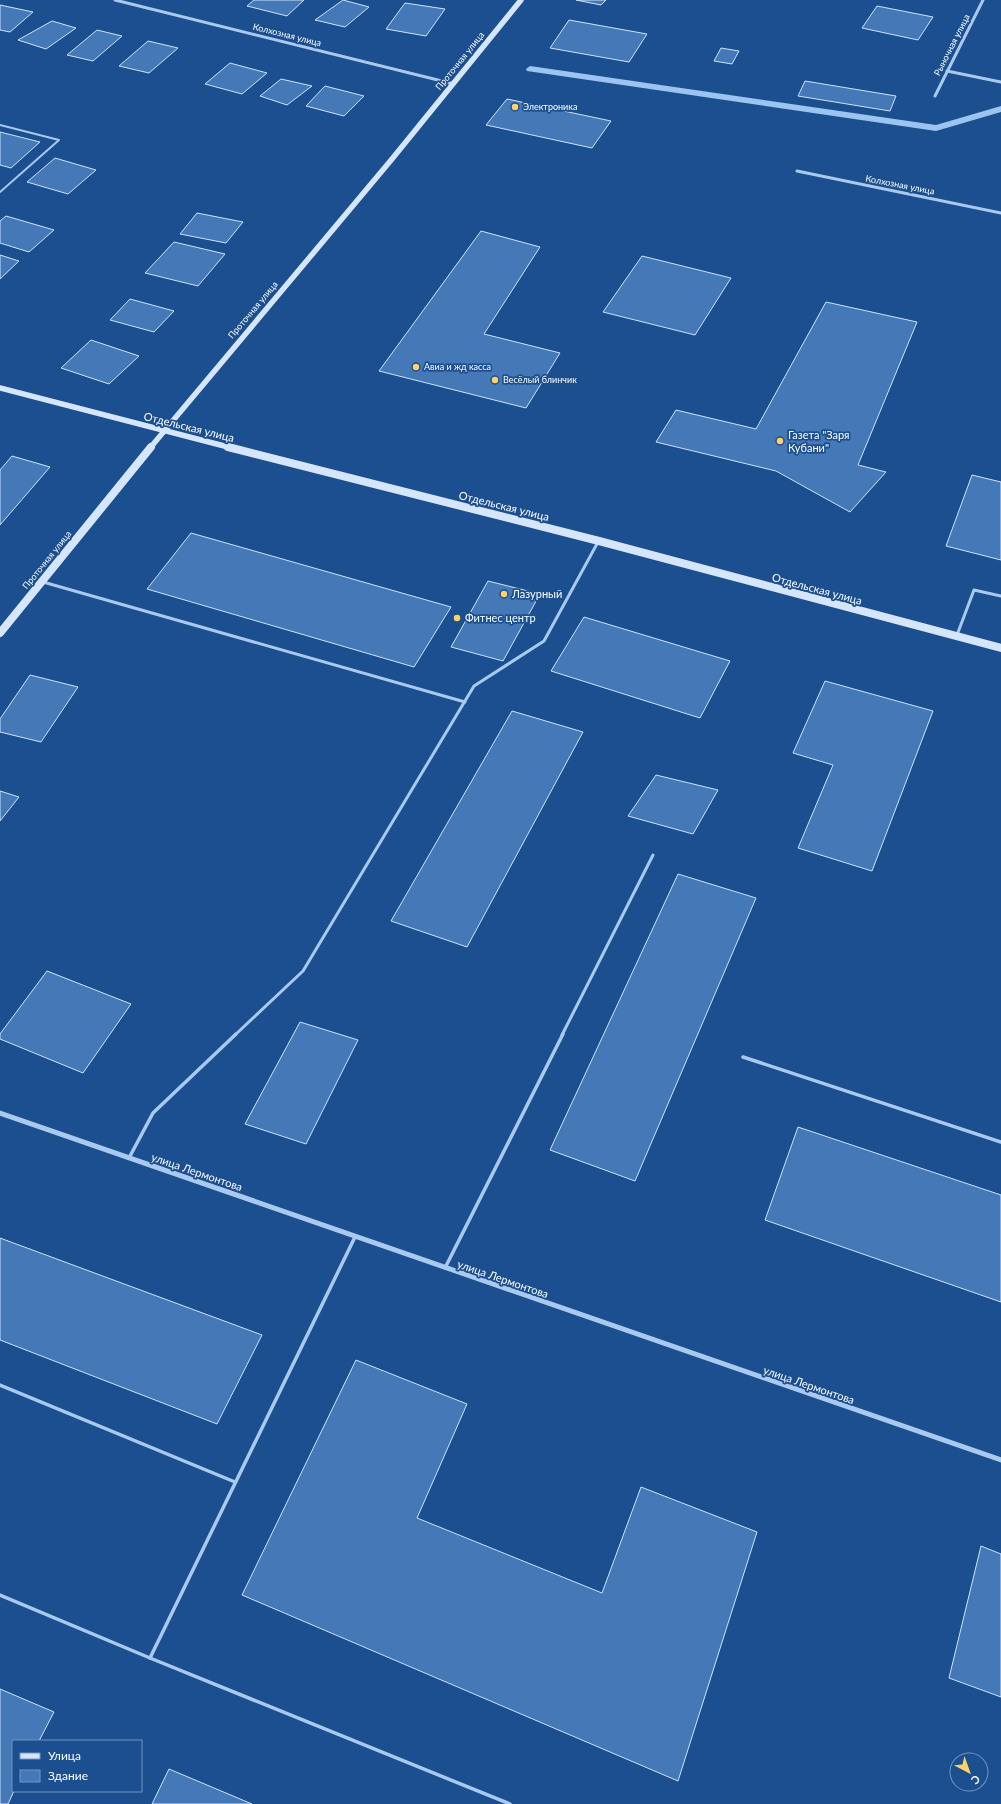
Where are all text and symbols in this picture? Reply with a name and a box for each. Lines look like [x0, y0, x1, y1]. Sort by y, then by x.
street label: Рыночная улица [931, 12, 972, 77]
street label: Колхозная улица [252, 21, 322, 48]
street label: Проточная улица [433, 29, 486, 92]
place label: Электроника [523, 101, 577, 112]
marker: Электроника [510, 102, 520, 112]
street label: Колхозная улица [865, 172, 936, 197]
street label: Проточная улица [225, 279, 280, 341]
place label: Авиа и жд касса [424, 361, 491, 372]
marker: Авиа и жд касса [411, 362, 421, 372]
place label: Весёлый блинчик [503, 374, 577, 385]
marker: Весёлый блинчик [490, 375, 500, 385]
street label: Отдельская улица [143, 409, 236, 444]
place label: Газета "Заря Кубани" [788, 428, 850, 454]
marker: Газета "Заря Кубани" [775, 436, 785, 446]
street label: Отдельская улица [458, 488, 551, 523]
street label: Проточная улица [20, 528, 73, 591]
street label: Отдельская улица [771, 570, 864, 607]
place label: Лазурный [511, 587, 562, 600]
marker: Лазурный [499, 589, 509, 599]
place label: Фитнес центр [465, 611, 536, 624]
marker: Фитнес центр [452, 613, 462, 623]
street label: улица Лермонтова [150, 1150, 244, 1193]
street label: улица Лермонтова [456, 1257, 550, 1300]
street label: улица Лермонтова [762, 1363, 856, 1406]
legend [12, 1740, 142, 1792]
text: Улица [48, 1748, 81, 1763]
north arrow [949, 1752, 989, 1792]
text: Здание [48, 1768, 88, 1783]
text: С [968, 1773, 983, 1788]

